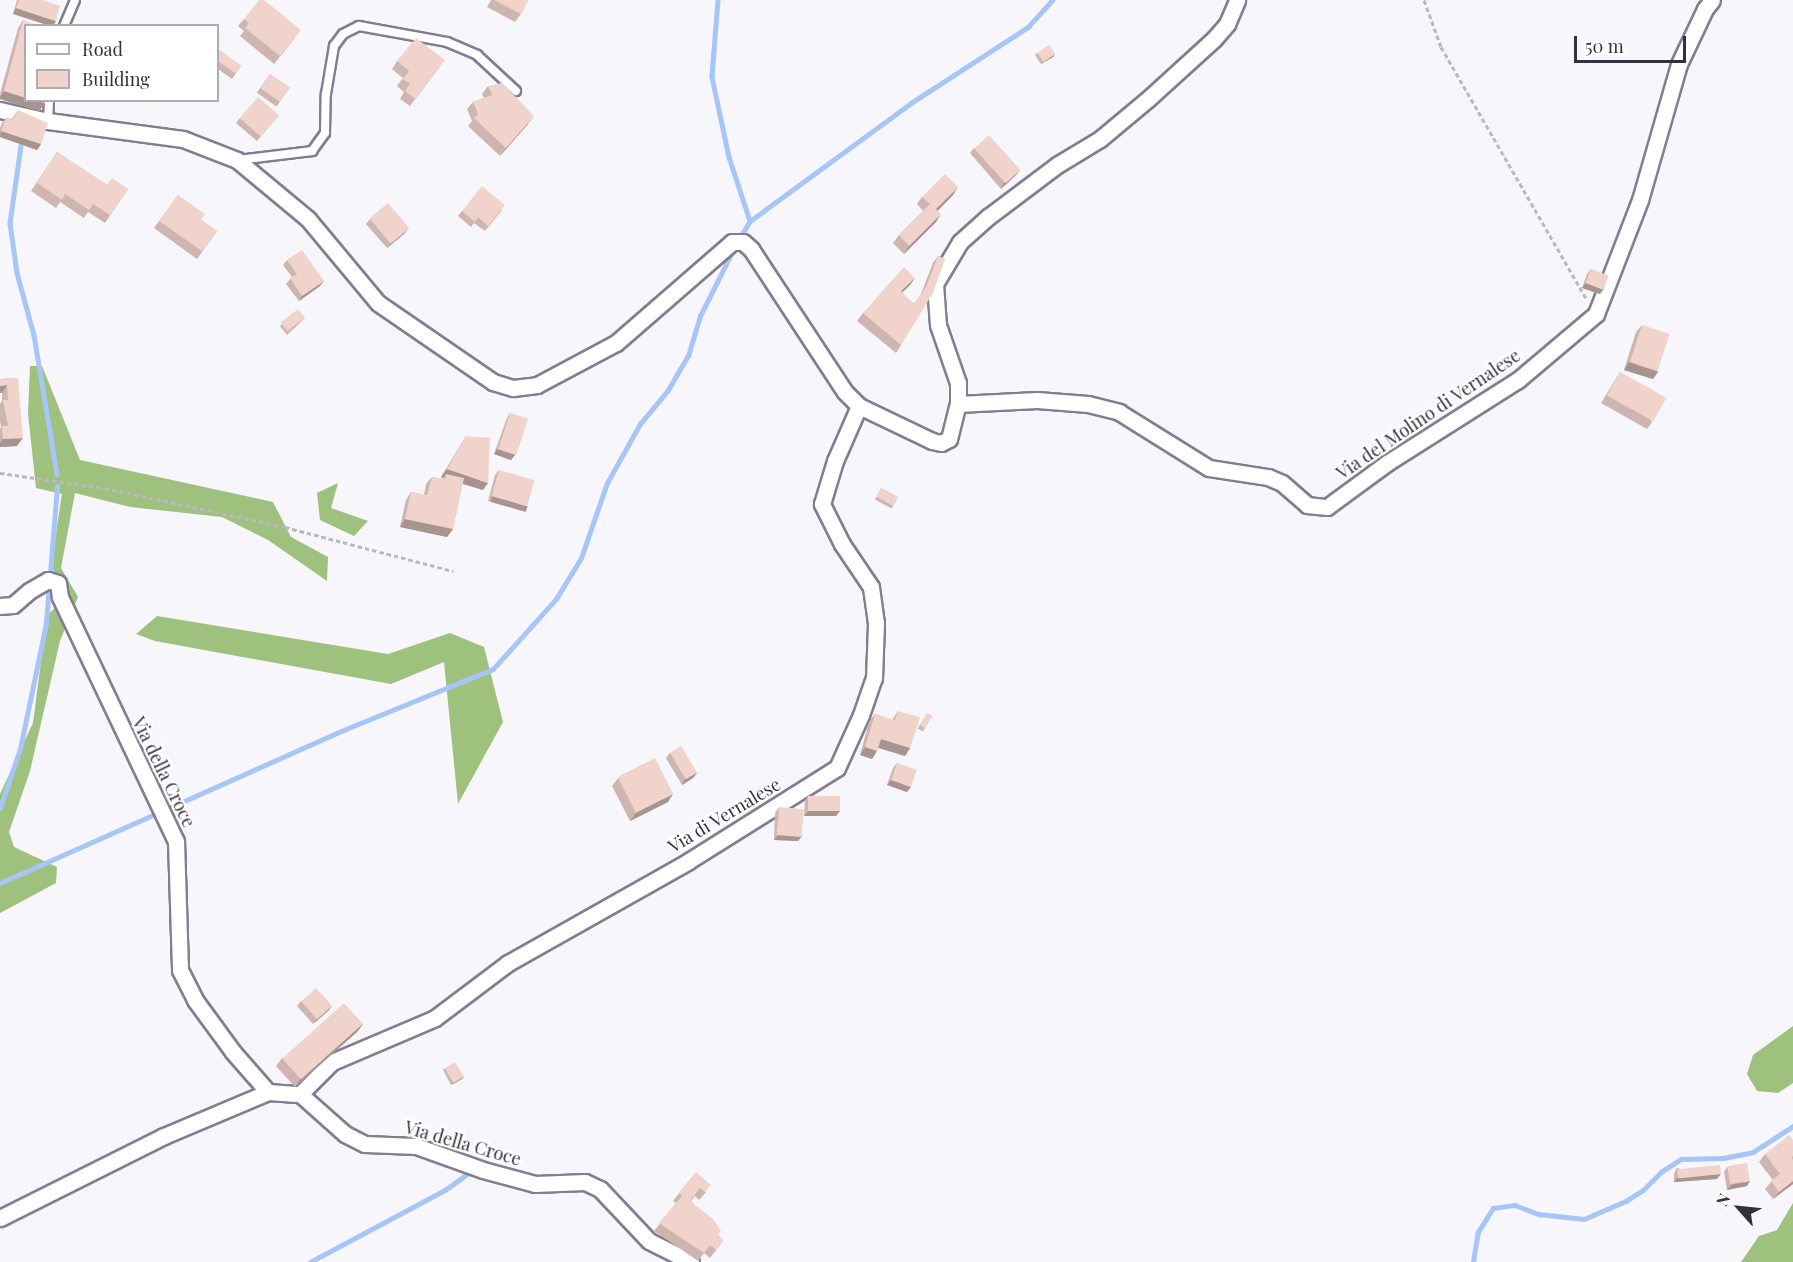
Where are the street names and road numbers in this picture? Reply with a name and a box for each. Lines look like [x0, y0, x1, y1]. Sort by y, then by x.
street label: Via del Molino di Vernalese [1332, 344, 1524, 484]
street label: Via della Croce [128, 713, 200, 831]
street label: Via di Vernalese [664, 773, 784, 857]
street label: Via della Croce [402, 1116, 524, 1170]

